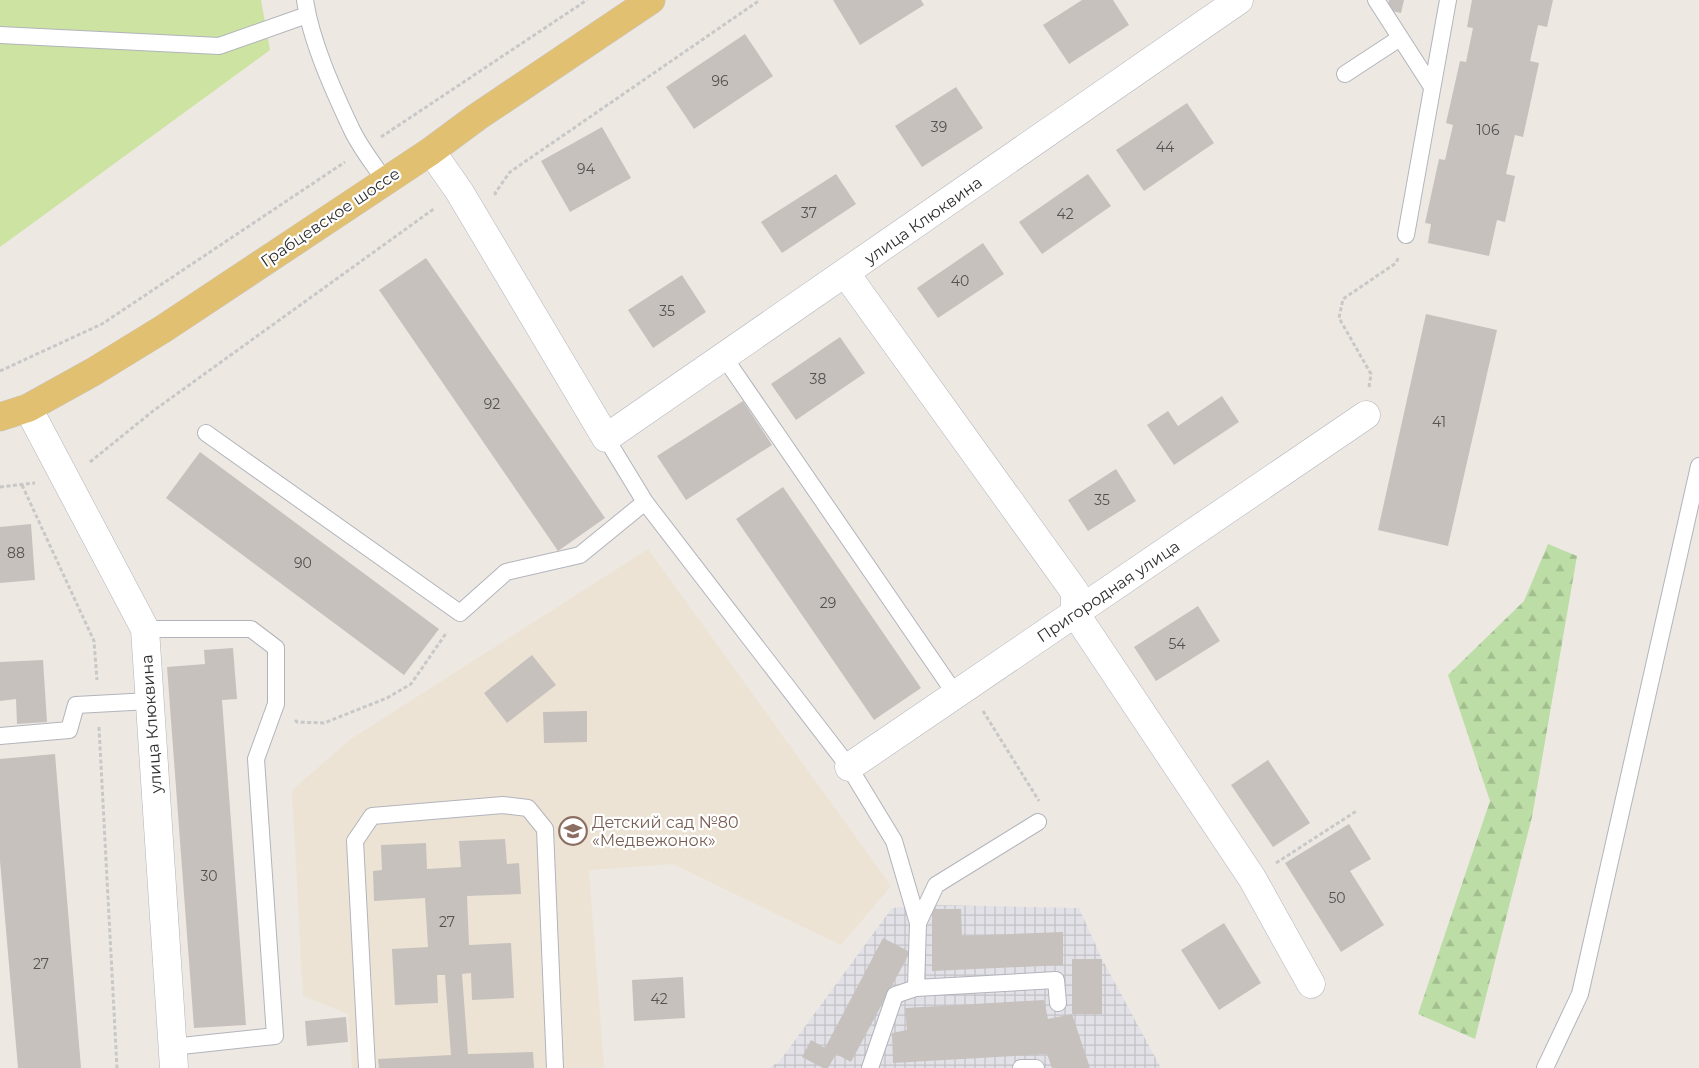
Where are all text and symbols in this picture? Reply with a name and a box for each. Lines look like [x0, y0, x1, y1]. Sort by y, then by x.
house number: 96 [711, 72, 729, 90]
house number: 39 [931, 118, 947, 136]
house number: 106 [1477, 121, 1500, 139]
house number: 44 [1156, 138, 1175, 156]
house number: 94 [577, 160, 596, 178]
street label: Грабцевское шоссе [257, 164, 403, 271]
street label: улица Клюквина [860, 173, 986, 269]
house number: 37 [801, 204, 817, 222]
house number: 42 [1056, 205, 1074, 223]
house number: 40 [951, 272, 969, 290]
house number: 35 [659, 302, 675, 320]
house number: 38 [810, 370, 826, 388]
house number: 92 [484, 395, 500, 413]
house number: 41 [1432, 413, 1446, 431]
house number: 35 [1094, 491, 1110, 509]
street label: Пригородная улица [1033, 537, 1183, 646]
house number: 88 [7, 544, 25, 562]
house number: 90 [294, 554, 312, 572]
house number: 29 [820, 594, 836, 612]
house number: 54 [1168, 635, 1186, 653]
street label: улица Клюквина [137, 654, 166, 795]
place label: Детский сад №80 «Медвежонок» [592, 813, 739, 850]
school or university icon: Детский сад №80 «Медвежонок» [558, 816, 588, 846]
house number: 30 [200, 867, 218, 885]
house number: 50 [1328, 889, 1346, 907]
house number: 27 [439, 913, 455, 931]
house number: 27 [33, 955, 49, 973]
house number: 42 [650, 990, 668, 1008]

